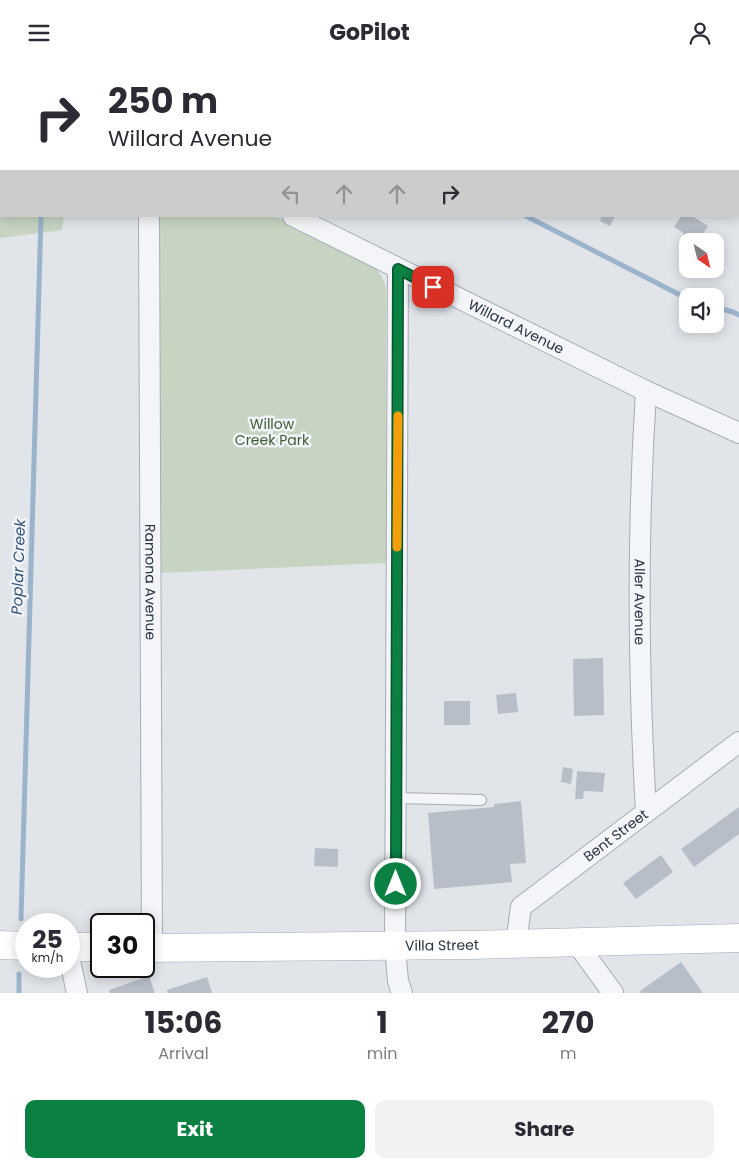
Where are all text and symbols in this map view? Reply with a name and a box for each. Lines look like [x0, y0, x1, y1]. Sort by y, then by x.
text: GoPilot [329, 17, 410, 48]
icon: menu [25, 19, 53, 47]
icon: person [686, 19, 714, 47]
text: 250 m [108, 76, 218, 125]
icon: right [25, 85, 90, 150]
text: Willard Avenue [108, 123, 272, 154]
icon: left [277, 180, 305, 208]
icon: ahead [330, 180, 358, 208]
icon: ahead [383, 180, 411, 208]
icon: right [436, 180, 464, 208]
north arrow [679, 233, 724, 277]
map controls [679, 233, 724, 333]
pin [412, 266, 454, 308]
icon: arrive [419, 273, 447, 301]
button: sound [679, 288, 724, 333]
street label: Willard Avenue [465, 294, 568, 359]
park label: Willow Creek Park [235, 414, 310, 450]
water label: Poplar Creek [6, 517, 30, 615]
street label: Ramona Avenue [140, 524, 161, 640]
street label: Aller Avenue [630, 558, 650, 646]
street label: Bent Street [579, 804, 652, 866]
position arrow [369, 857, 421, 909]
speed limit sign: 30 [90, 913, 155, 978]
text: 25 [32, 922, 63, 957]
street label: Villa Street [405, 935, 479, 956]
text: km/h [32, 949, 63, 966]
text: 15:06 [144, 1001, 222, 1044]
text: 1 [376, 1001, 388, 1044]
text: 270 [542, 1001, 595, 1044]
text: Arrival [158, 1042, 209, 1065]
text: min [367, 1042, 397, 1065]
text: m [560, 1042, 576, 1065]
button: Exit [25, 1100, 365, 1158]
button: Share [375, 1100, 714, 1158]

